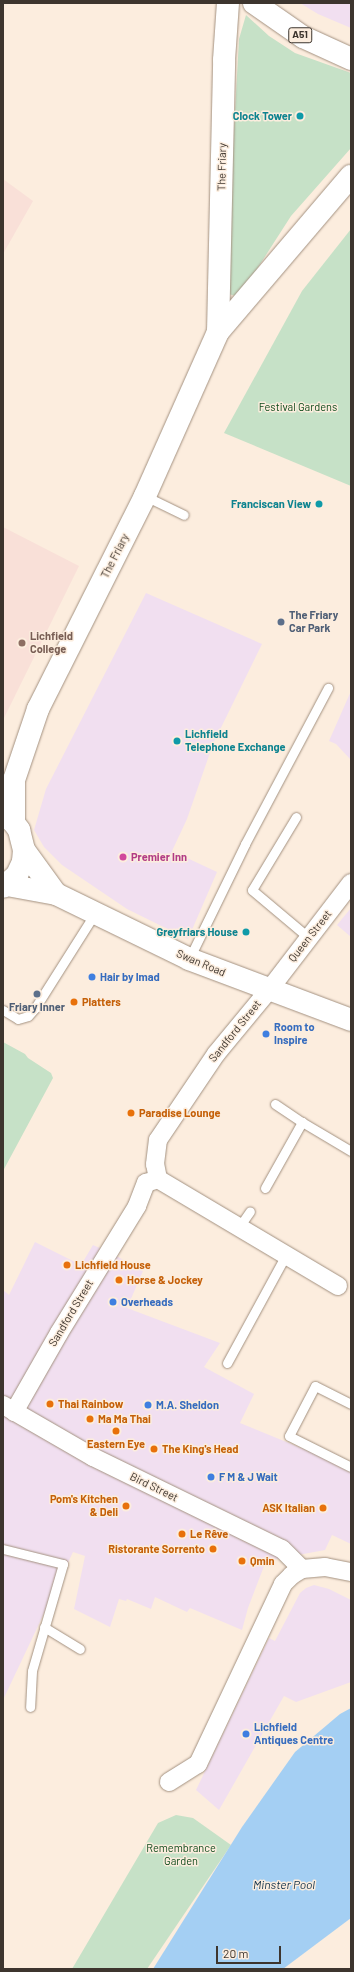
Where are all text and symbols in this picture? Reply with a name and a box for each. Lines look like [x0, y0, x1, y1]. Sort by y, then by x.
road number: A51 [288, 27, 312, 43]
place label: Clock Tower [233, 109, 292, 123]
marker: Clock Tower [295, 111, 305, 121]
street label: The Friary [215, 143, 229, 191]
park label: Festival Gardens [259, 400, 337, 414]
place label: Franciscan View [231, 497, 311, 511]
marker: Franciscan View [314, 499, 324, 509]
street label: The Friary [98, 532, 132, 580]
place label: The Friary Car Park [289, 609, 338, 635]
marker: The Friary Car Park [276, 617, 286, 627]
place label: Lichfield College [30, 630, 73, 656]
marker: Lichfield College [17, 638, 27, 648]
place label: Lichfield Telephone Exchange [185, 728, 286, 754]
marker: Lichfield Telephone Exchange [172, 736, 182, 746]
place label: Premier Inn [131, 850, 187, 864]
marker: Premier Inn [118, 852, 128, 862]
street label: Queen Street [286, 907, 334, 965]
place label: Greyfriars House [156, 925, 238, 939]
marker: Greyfriars House [241, 927, 251, 937]
street label: Swan Road [174, 947, 228, 979]
place label: Hair by Imad [100, 970, 160, 984]
marker: Hair by Imad [87, 972, 97, 982]
marker: Friary Inner [32, 989, 42, 999]
place label: Platters [82, 995, 121, 1009]
marker: Platters [69, 997, 79, 1007]
street label: Sandford Street [206, 998, 264, 1064]
place label: Friary Inner [9, 1000, 65, 1014]
place label: Room to Inspire [274, 1021, 315, 1047]
marker: Room to Inspire [261, 1029, 271, 1039]
place label: Paradise Lounge [139, 1106, 221, 1120]
marker: Paradise Lounge [126, 1108, 136, 1118]
place label: Lichfield House [75, 1258, 151, 1272]
marker: Lichfield House [62, 1260, 72, 1270]
place label: Horse & Jockey [127, 1273, 203, 1287]
marker: Horse & Jockey [114, 1275, 124, 1285]
street label: Sandford Street [46, 1277, 96, 1349]
place label: Overheads [121, 1295, 173, 1309]
marker: Overheads [108, 1297, 118, 1307]
place label: Thai Rainbow [58, 1397, 123, 1411]
place label: M.A. Sheldon [156, 1398, 219, 1412]
marker: Thai Rainbow [45, 1399, 55, 1409]
marker: M.A. Sheldon [143, 1400, 153, 1410]
place label: Ma Ma Thai [98, 1412, 151, 1426]
marker: Ma Ma Thai [85, 1414, 95, 1424]
marker: Eastern Eye [111, 1426, 121, 1436]
place label: Eastern Eye [87, 1437, 145, 1451]
place label: The King's Head [162, 1442, 239, 1456]
marker: The King's Head [149, 1444, 159, 1454]
street label: Bird Street [128, 1470, 180, 1504]
place label: F M & J Wait [219, 1470, 278, 1484]
marker: F M & J Wait [206, 1472, 216, 1482]
place label: Pom's Kitchen & Deli [50, 1493, 118, 1519]
marker: Pom's Kitchen & Deli [121, 1501, 131, 1511]
place label: ASK Italian [262, 1501, 315, 1515]
marker: ASK Italian [318, 1503, 328, 1513]
place label: Le Rêve [190, 1527, 228, 1541]
marker: Le Rêve [177, 1529, 187, 1539]
place label: Ristorante Sorrento [108, 1542, 205, 1556]
marker: Ristorante Sorrento [208, 1544, 218, 1554]
place label: Qmin [250, 1554, 275, 1568]
marker: Qmin [237, 1556, 247, 1566]
place label: Lichfield Antiques Centre [254, 1721, 333, 1747]
marker: Lichfield Antiques Centre [241, 1729, 251, 1739]
park label: Remembrance Garden [146, 1842, 216, 1868]
water label: Minster Pool [253, 1878, 315, 1892]
scale bar [218, 1938, 283, 1964]
text: 20 m [223, 1946, 249, 1960]

